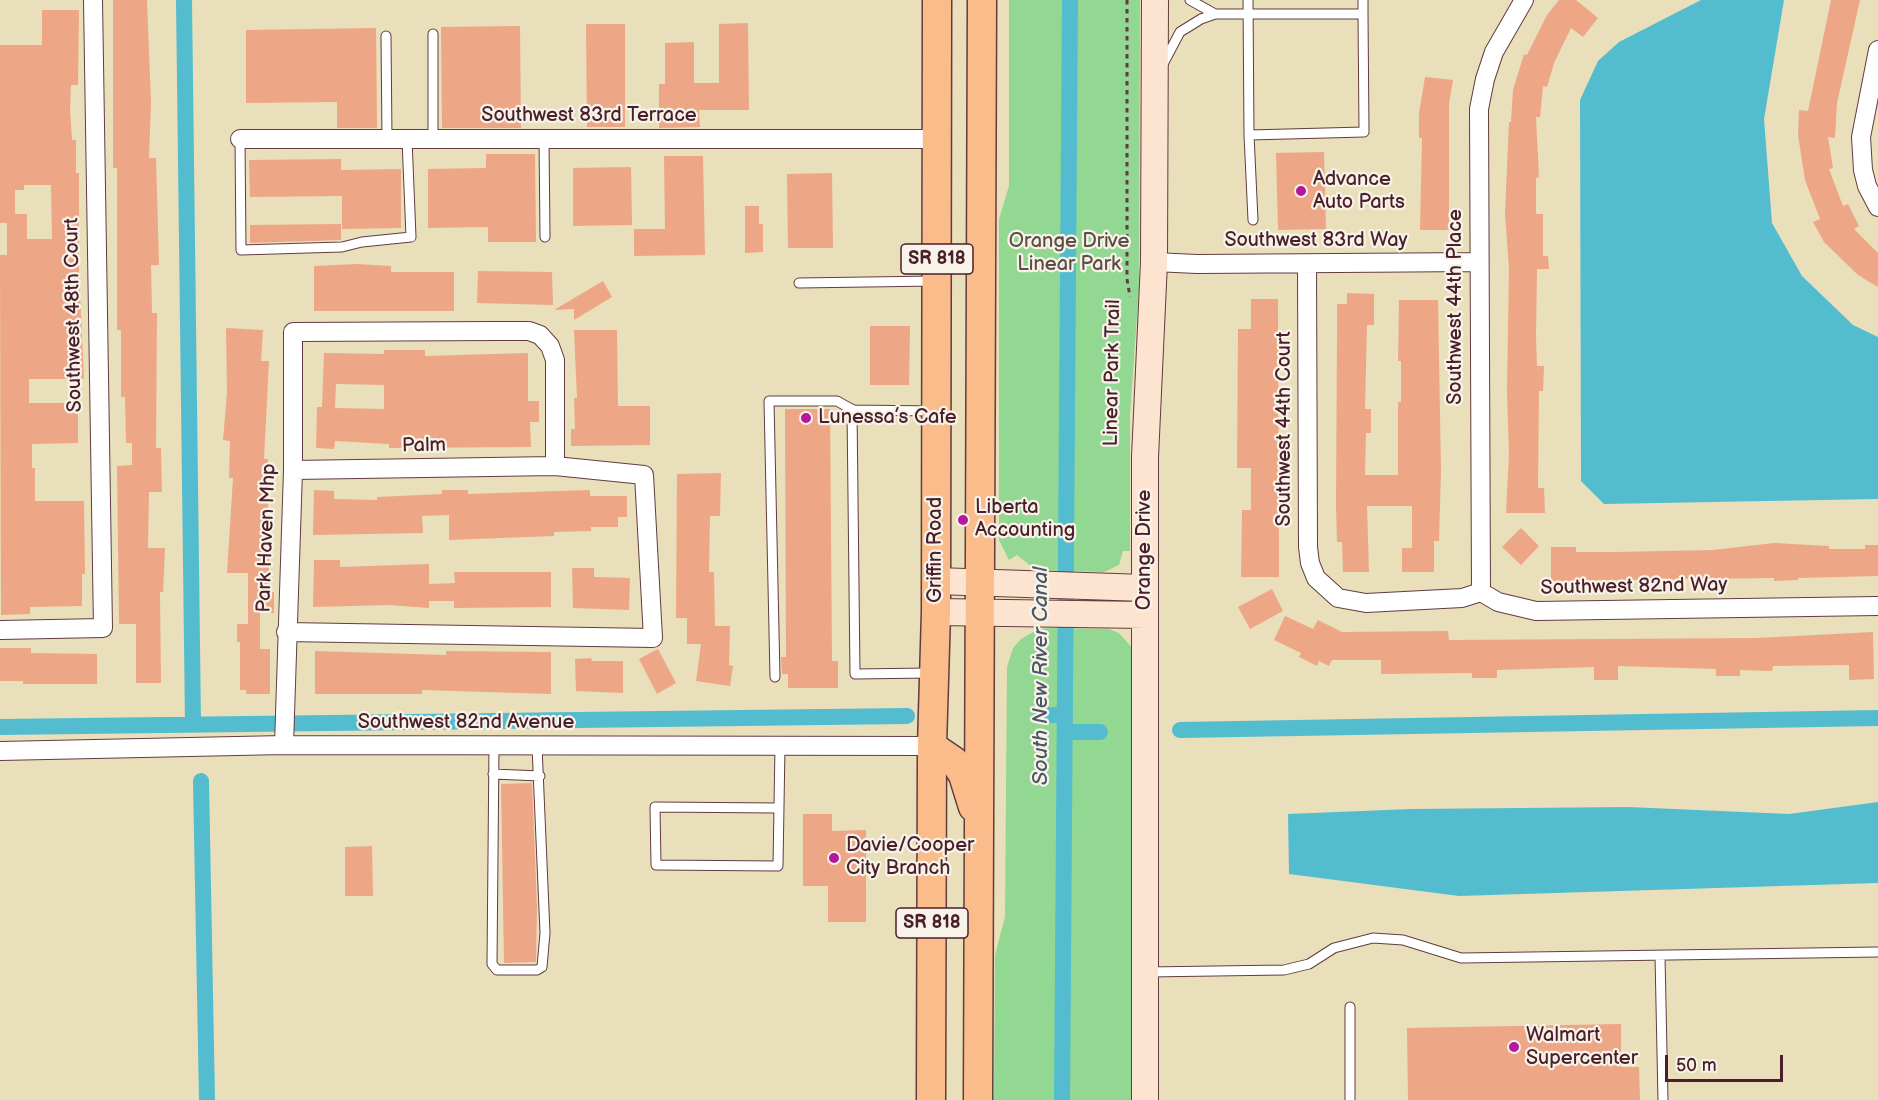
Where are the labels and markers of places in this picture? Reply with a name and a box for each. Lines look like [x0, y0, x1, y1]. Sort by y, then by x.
place label: Advance Auto Parts [1313, 168, 1405, 215]
marker: Advance Auto Parts [1294, 184, 1308, 198]
place label: Lunessa’s Cafe [818, 406, 957, 430]
marker: Lunessa’s Cafe [799, 411, 813, 425]
place label: Liberta Accounting [975, 496, 1075, 543]
marker: Liberta Accounting [956, 513, 970, 527]
place label: Davie/Cooper City Branch [846, 834, 974, 881]
marker: Davie/Cooper City Branch [827, 851, 841, 865]
place label: Walmart Supercenter [1526, 1024, 1638, 1071]
marker: Walmart Supercenter [1507, 1040, 1521, 1054]

